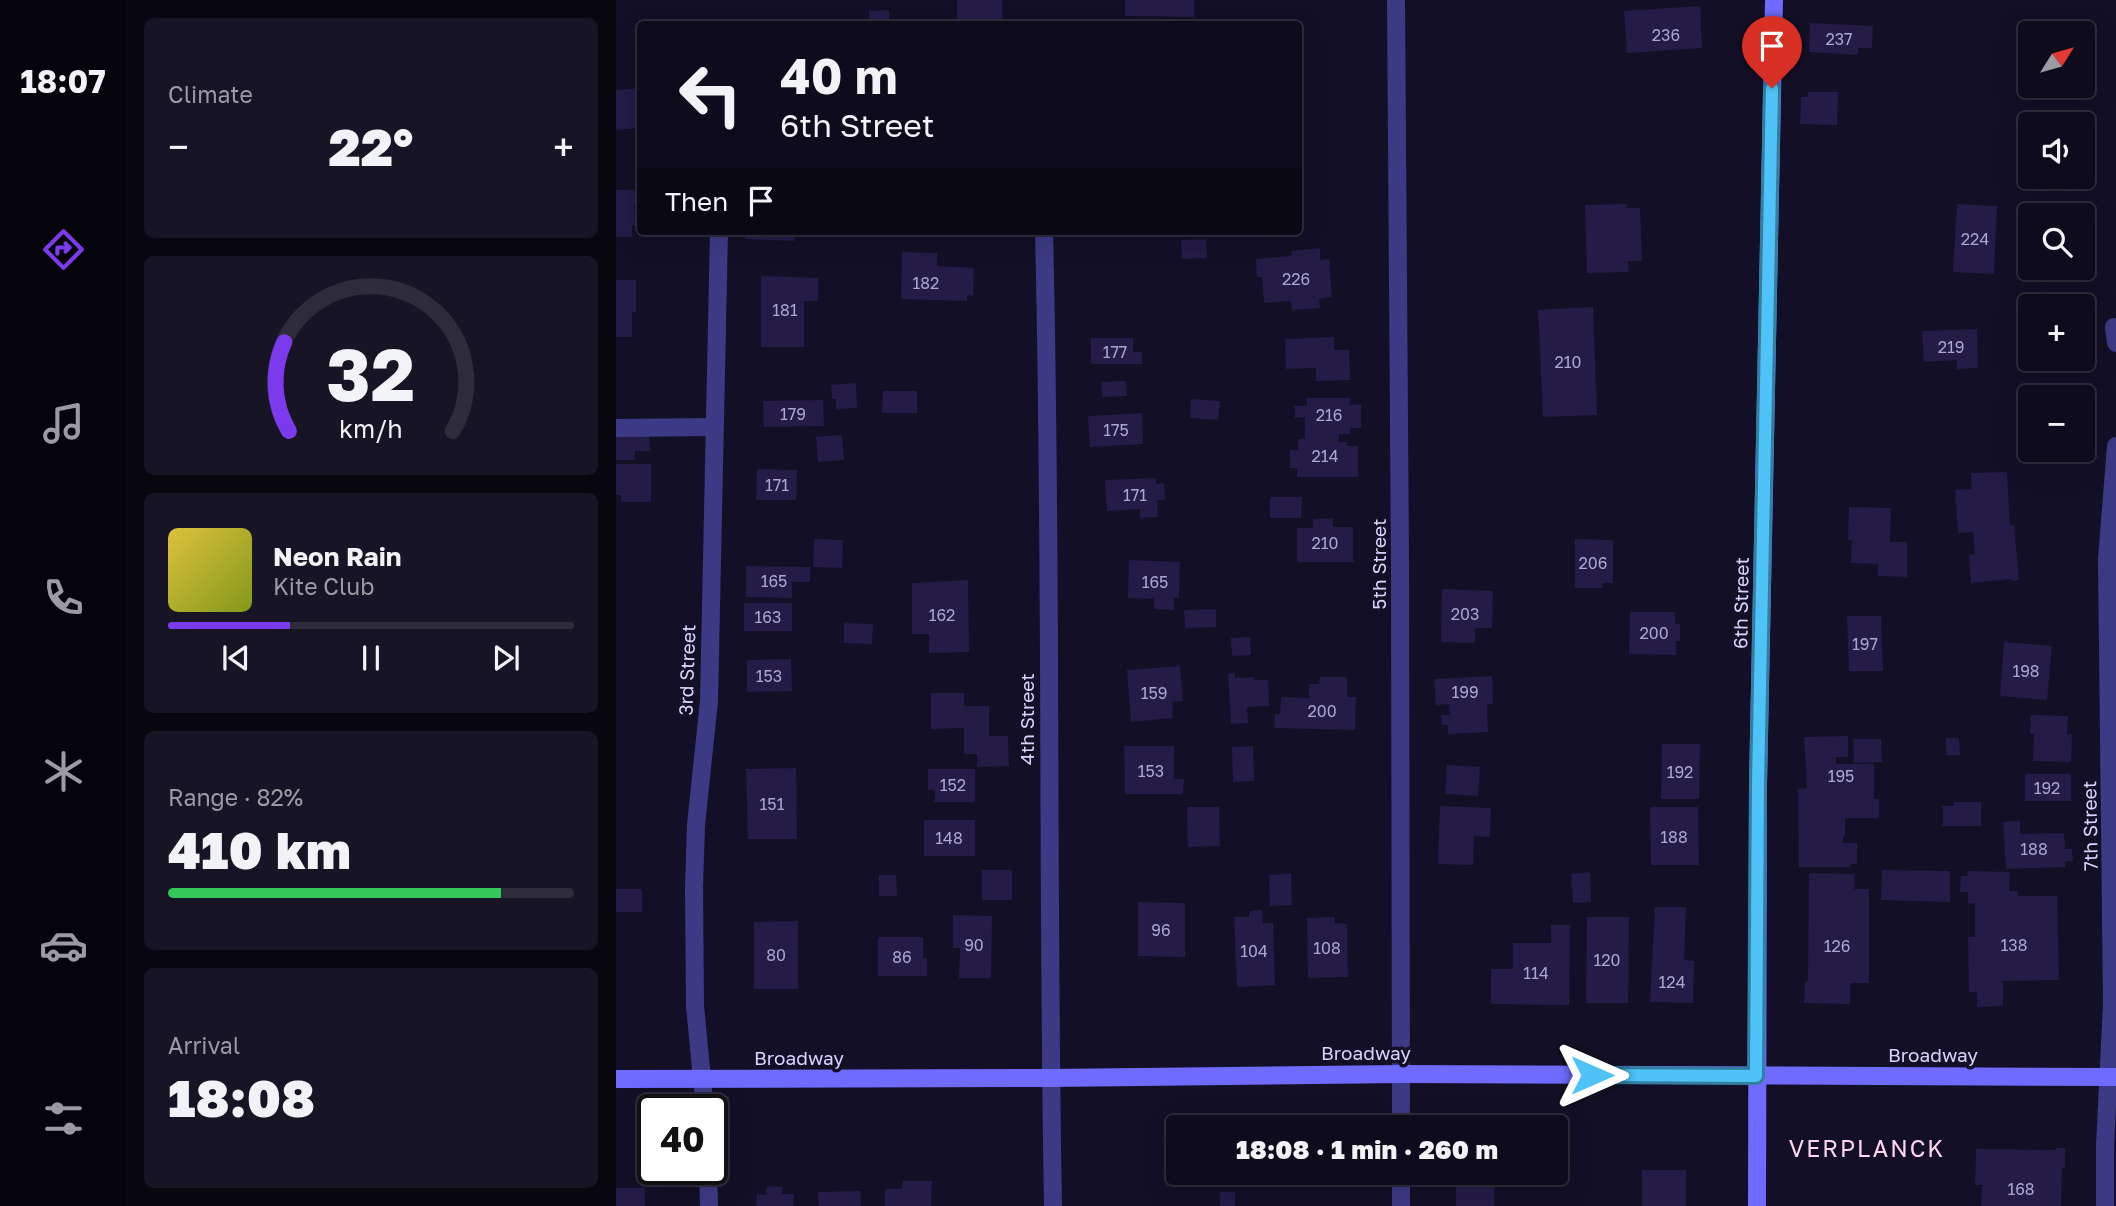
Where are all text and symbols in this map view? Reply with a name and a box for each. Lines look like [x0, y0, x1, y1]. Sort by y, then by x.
pin [1742, 16, 1802, 88]
north arrow [2018, 21, 2095, 98]
map controls [2018, 21, 2095, 462]
house number: 236 [1652, 25, 1680, 45]
icon: arrive [1753, 27, 1791, 65]
house number: 237 [1825, 29, 1853, 49]
text: 40 m [780, 46, 898, 105]
icon: left [665, 49, 756, 140]
text: 18:07 [20, 62, 106, 100]
text: Climate [168, 80, 253, 108]
text: 6th Street [780, 106, 935, 144]
button: sound [2018, 112, 2095, 189]
text: 22° [329, 115, 413, 177]
text: − [168, 124, 189, 169]
text: + [553, 124, 574, 169]
icon: arrive [742, 182, 780, 220]
text: Then [665, 186, 728, 217]
button: search [2018, 203, 2095, 280]
icon: directions [39, 225, 88, 274]
house number: 224 [1961, 229, 1989, 249]
house number: 226 [1282, 269, 1310, 289]
house number: 182 [913, 273, 939, 293]
button: + [2018, 294, 2095, 371]
house number: 181 [772, 300, 798, 320]
text: 32 [327, 331, 415, 418]
house number: 219 [1938, 337, 1964, 357]
house number: 177 [1103, 342, 1127, 362]
house number: 210 [1555, 352, 1581, 372]
button: − [2018, 385, 2095, 462]
icon: music [39, 399, 88, 448]
house number: 179 [780, 404, 806, 424]
house number: 216 [1316, 405, 1342, 425]
text: km/h [339, 413, 403, 444]
house number: 175 [1103, 420, 1129, 440]
house number: 214 [1312, 446, 1338, 466]
house number: 171 [765, 475, 789, 495]
house number: 171 [1123, 485, 1147, 505]
street label: 5th Street [1367, 518, 1390, 610]
house number: 210 [1312, 533, 1338, 553]
text: Neon Rain [273, 541, 402, 572]
house number: 206 [1579, 553, 1607, 573]
street label: 6th Street [1728, 557, 1753, 649]
house number: 165 [761, 571, 787, 591]
text: Kite Club [273, 572, 374, 600]
house number: 165 [1142, 572, 1168, 592]
icon: phone [39, 573, 88, 622]
house number: 203 [1451, 604, 1479, 624]
house number: 162 [929, 605, 955, 625]
house number: 163 [755, 607, 781, 627]
house number: 200 [1639, 623, 1669, 643]
street label: 3rd Street [673, 624, 700, 716]
house number: 197 [1852, 634, 1878, 654]
icon: previous [217, 639, 255, 677]
icon: pause [352, 639, 390, 677]
icon: next [487, 639, 525, 677]
house number: 198 [2012, 661, 2040, 681]
house number: 153 [756, 666, 782, 686]
street label: 4th Street [1015, 673, 1038, 765]
house number: 199 [1451, 682, 1479, 702]
house number: 159 [1141, 683, 1167, 703]
house number: 200 [1307, 701, 1337, 721]
icon: climate [39, 747, 88, 796]
house number: 153 [1138, 761, 1164, 781]
house number: 192 [1667, 762, 1693, 782]
house number: 195 [1828, 766, 1854, 786]
house number: 152 [940, 775, 966, 795]
house number: 192 [2034, 778, 2060, 798]
street label: 7th Street [2077, 781, 2102, 871]
text: Range · 82% [168, 783, 303, 811]
house number: 151 [760, 794, 785, 814]
text: 410 km [168, 818, 351, 880]
house number: 188 [1660, 827, 1688, 847]
house number: 148 [935, 828, 963, 848]
house number: 188 [2020, 839, 2048, 859]
house number: 96 [1151, 920, 1171, 940]
icon: car [39, 921, 88, 970]
house number: 90 [964, 935, 984, 955]
house number: 138 [2001, 935, 2027, 955]
house number: 126 [1824, 936, 1850, 956]
house number: 108 [1313, 938, 1341, 958]
house number: 104 [1240, 941, 1268, 961]
house number: 80 [766, 945, 786, 965]
house number: 86 [892, 947, 912, 967]
house number: 120 [1594, 950, 1620, 970]
house number: 114 [1523, 963, 1549, 983]
house number: 124 [1659, 972, 1685, 992]
text: Arrival [168, 1031, 240, 1059]
position arrow [1555, 1038, 1629, 1112]
street label: Broadway [1321, 1041, 1411, 1064]
street label: Broadway [1888, 1043, 1978, 1066]
street label: Broadway [754, 1046, 844, 1069]
text: 18:08 [168, 1066, 315, 1128]
icon: filters [39, 1094, 88, 1143]
speed limit sign: 40 [637, 1094, 728, 1185]
text: 18:08 · 1 min · 260 m [1236, 1134, 1498, 1165]
district label: VERPLANCK [1789, 1134, 1945, 1162]
house number: 168 [2007, 1179, 2035, 1199]

